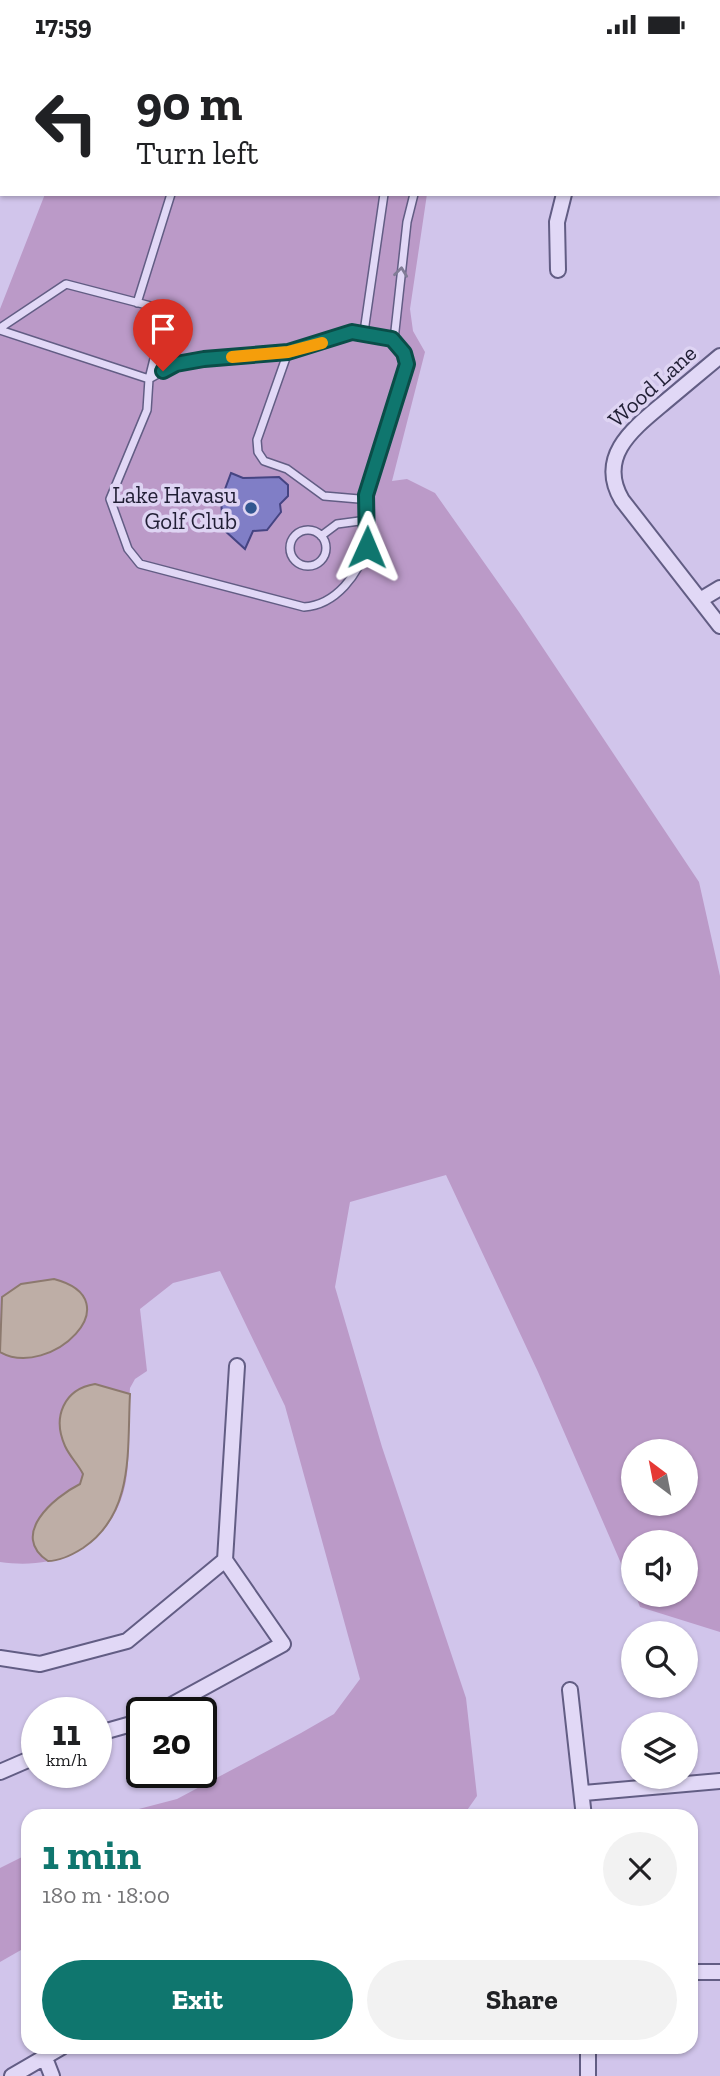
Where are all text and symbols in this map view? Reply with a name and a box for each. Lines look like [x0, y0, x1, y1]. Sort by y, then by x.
text: 17:59 [35, 9, 92, 41]
text: 90 m [136, 74, 243, 133]
icon: left [21, 77, 112, 168]
text: Turn left [136, 134, 258, 172]
one-way arrow [394, 266, 409, 278]
pin [133, 299, 193, 371]
icon: arrive [144, 310, 182, 348]
street label: Wood Lane [602, 339, 702, 433]
place label: Lake Havasu Golf Club [112, 481, 237, 535]
marker: Lake Havasu Golf Club [243, 500, 259, 516]
position arrow [330, 510, 404, 584]
north arrow [621, 1439, 698, 1515]
map controls [621, 1439, 698, 1789]
button: sound [621, 1530, 698, 1607]
button: search [621, 1621, 698, 1698]
speed limit sign: 20 [126, 1697, 217, 1788]
text: 11 [52, 1712, 81, 1754]
button: layers [621, 1712, 698, 1789]
text: km/h [46, 1749, 87, 1771]
text: 1 min [42, 1829, 141, 1880]
button: close [603, 1832, 677, 1906]
text: 180 m · 18:00 [42, 1881, 170, 1909]
button: Exit [42, 1960, 353, 2040]
button: Share [367, 1960, 677, 2040]

